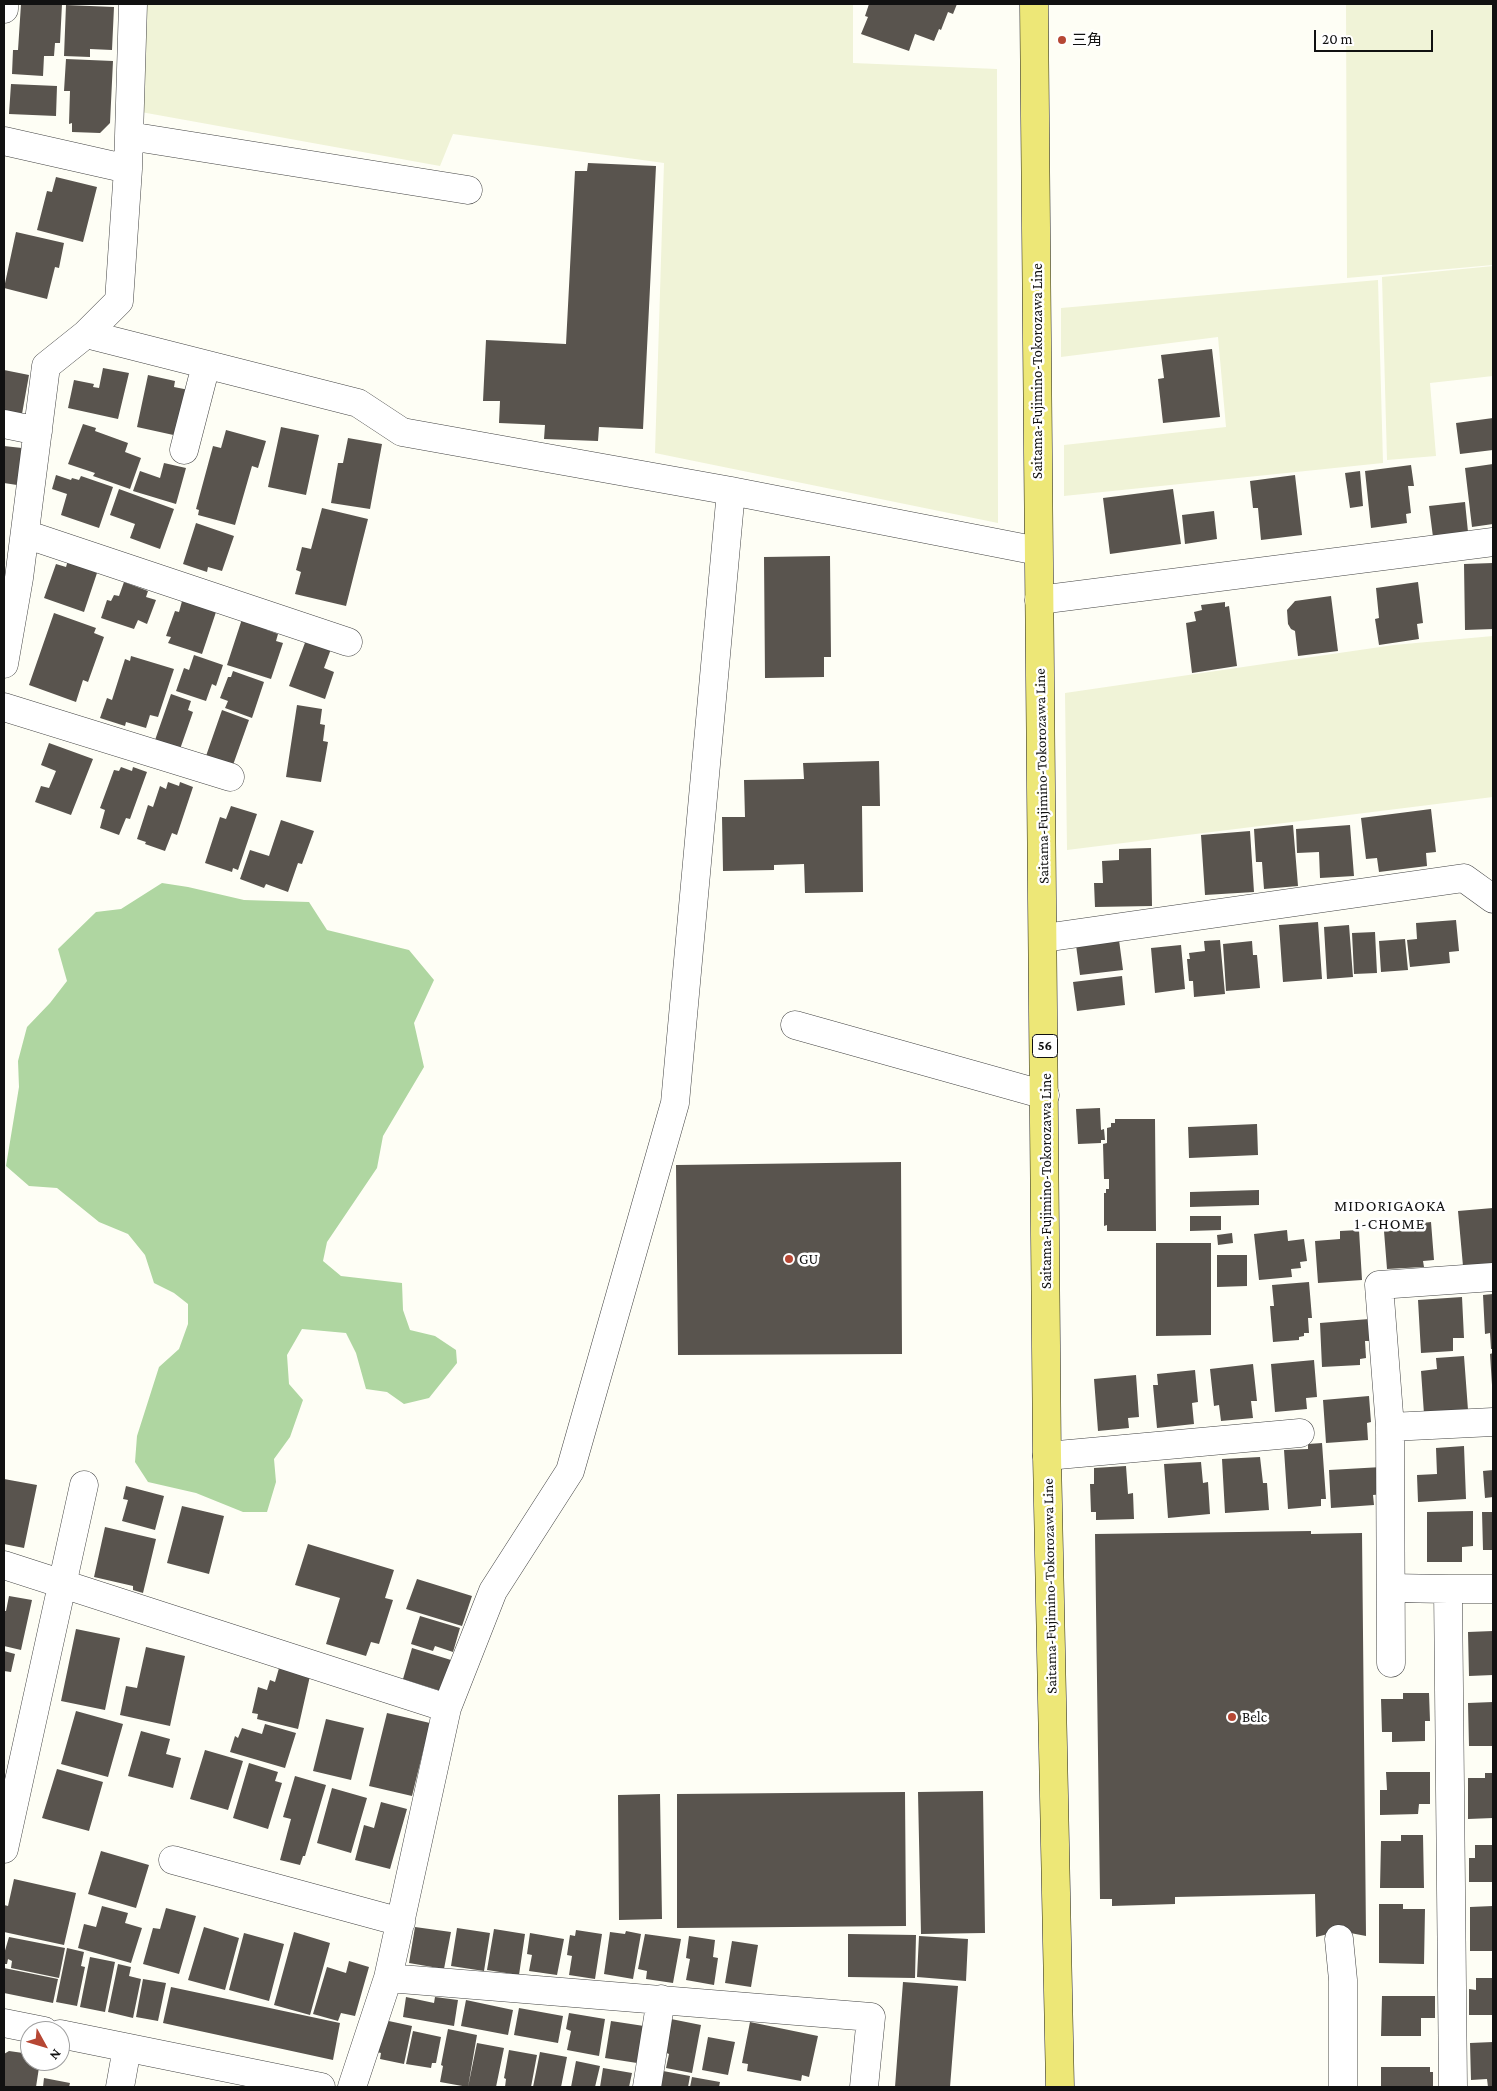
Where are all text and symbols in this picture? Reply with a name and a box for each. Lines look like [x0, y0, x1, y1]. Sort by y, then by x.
scale bar [1317, 20, 1436, 52]
place label: 三角 [1072, 31, 1102, 49]
text: 20 m [1322, 31, 1353, 47]
marker: 三角 [1056, 34, 1068, 46]
street label: Saitama-Fujimino-Tokorozawa Line [1028, 263, 1046, 479]
street label: Saitama-Fujimino-Tokorozawa Line [1031, 668, 1053, 884]
road number: 56 [1032, 1034, 1058, 1058]
street label: Saitama-Fujimino-Tokorozawa Line [1037, 1073, 1055, 1289]
district label: MIDORIGAOKA 1-CHOME [1333, 1196, 1447, 1234]
place label: GU [799, 1250, 818, 1268]
marker: GU [783, 1253, 795, 1265]
street label: Saitama-Fujimino-Tokorozawa Line [1039, 1478, 1061, 1694]
place label: Belc [1242, 1708, 1267, 1726]
marker: Belc [1226, 1711, 1238, 1723]
north arrow [20, 2021, 70, 2071]
text: N [47, 2046, 65, 2064]

